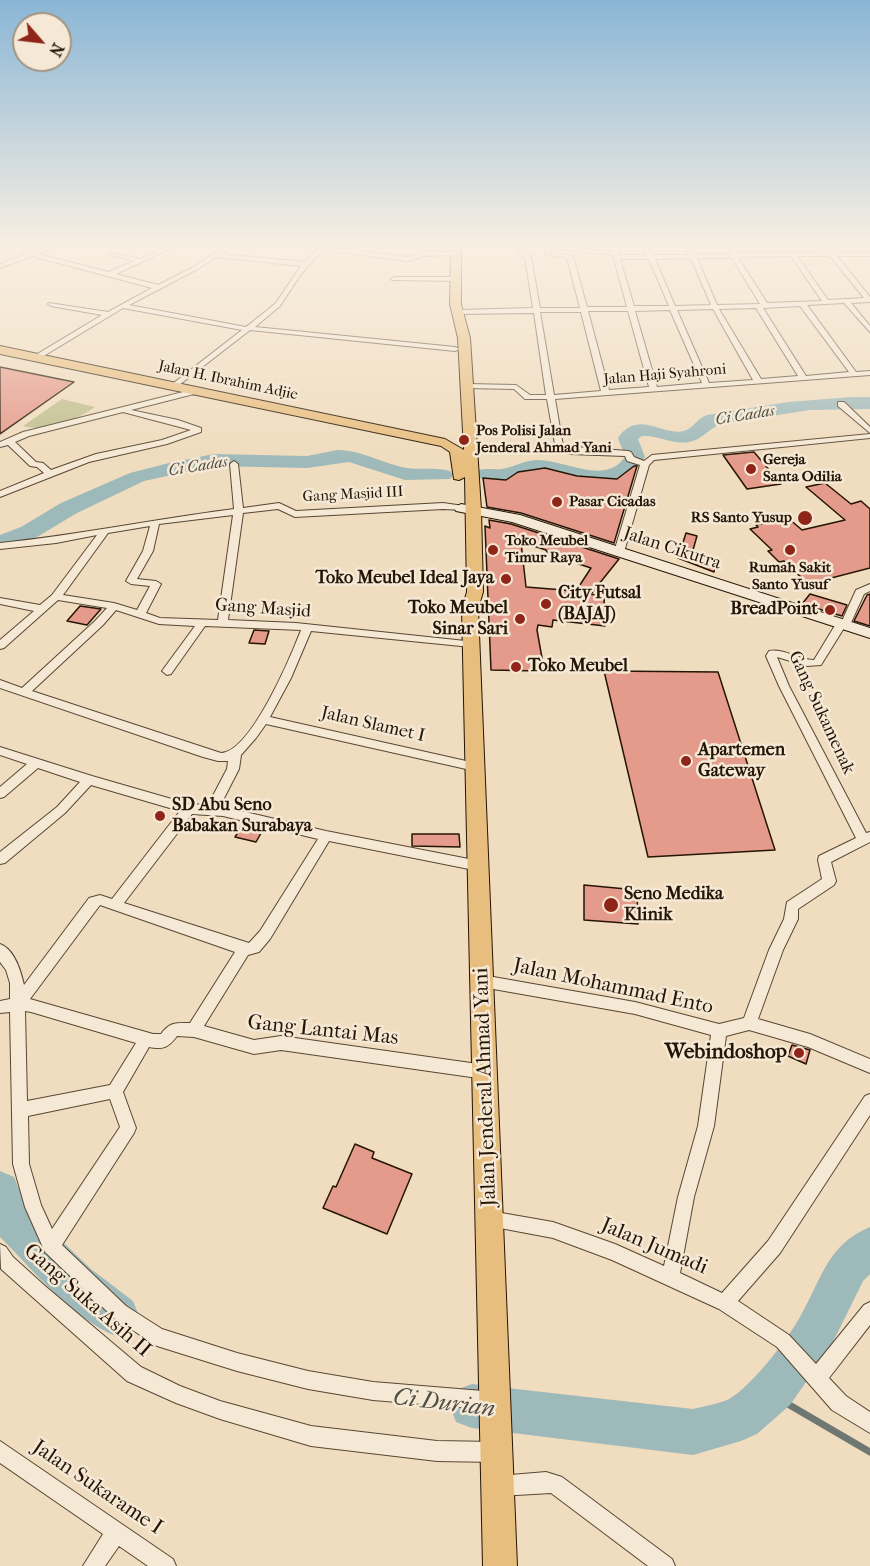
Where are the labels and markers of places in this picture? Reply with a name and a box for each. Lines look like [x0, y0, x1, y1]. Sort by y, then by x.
place label: Pos Polisi Jalan Jenderal Ahmad Yani [476, 422, 612, 457]
marker: Pos Polisi Jalan Jenderal Ahmad Yani [457, 433, 471, 447]
place label: Gereja Santa Odilia [763, 451, 842, 486]
marker: Gereja Santa Odilia [744, 462, 758, 476]
place label: Pasar Cicadas [569, 493, 655, 511]
marker: Pasar Cicadas [550, 495, 564, 509]
place label: RS Santo Yusup [691, 509, 792, 527]
marker: RS Santo Yusup [796, 509, 814, 527]
place label: Toko Meubel Timur Raya [505, 532, 588, 567]
marker: Toko Meubel Timur Raya [486, 543, 500, 557]
marker: Rumah Sakit Santo Yusuf [783, 543, 797, 557]
place label: Rumah Sakit Santo Yusuf [749, 559, 831, 594]
place label: Toko Meubel Ideal Jaya [315, 568, 494, 590]
marker: Toko Meubel Ideal Jaya [499, 572, 513, 586]
place label: City Futsal (BAJAJ) [558, 583, 641, 626]
marker: City Futsal (BAJAJ) [539, 597, 553, 611]
place label: Toko Meubel Sinar Sari [408, 598, 508, 640]
place label: BreadPoint [730, 599, 818, 621]
marker: BreadPoint [823, 603, 837, 617]
marker: Toko Meubel Sinar Sari [513, 612, 527, 626]
place label: Toko Meubel [528, 656, 628, 678]
marker: Toko Meubel [509, 660, 523, 674]
place label: Apartemen Gateway [698, 740, 785, 783]
marker: Apartemen Gateway [679, 754, 693, 768]
place label: SD Abu Seno Babakan Surabaya [172, 795, 312, 838]
marker: SD Abu Seno Babakan Surabaya [153, 809, 167, 823]
place label: Seno Medika Klinik [624, 884, 723, 926]
marker: Seno Medika Klinik [602, 896, 620, 914]
place label: Webindoshop [665, 1040, 787, 1066]
marker: Webindoshop [792, 1046, 806, 1060]

